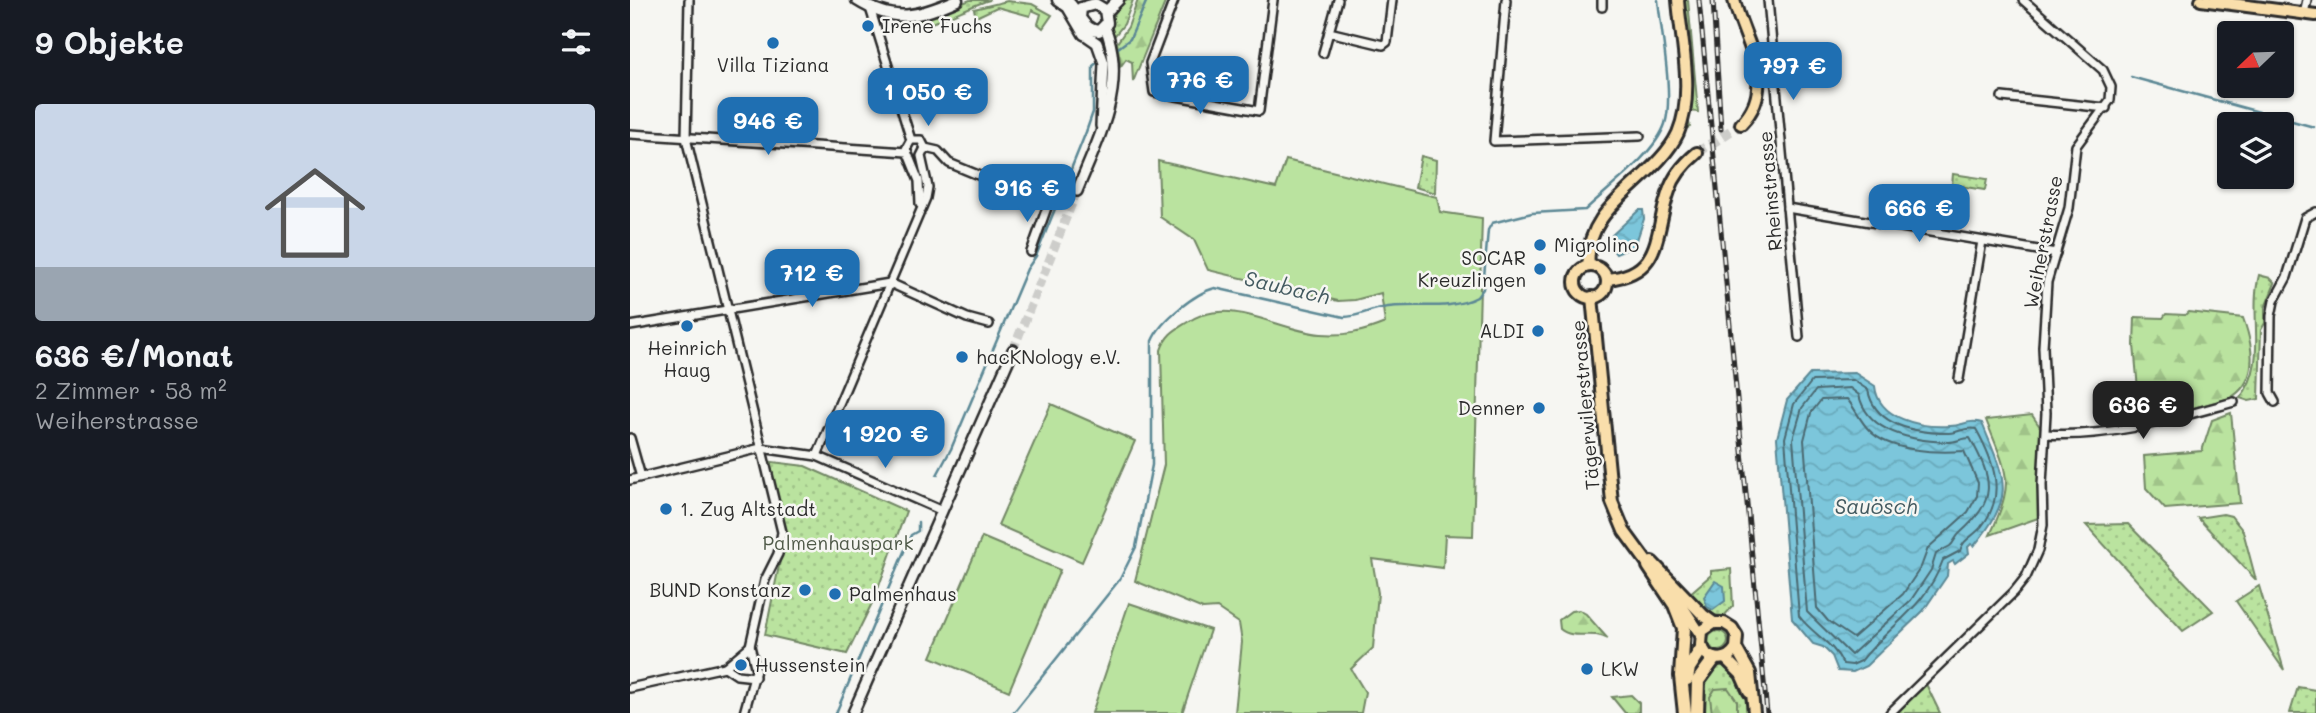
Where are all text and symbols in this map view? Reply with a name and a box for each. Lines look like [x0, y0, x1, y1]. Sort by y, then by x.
place label: Irene Fuchs [882, 13, 992, 38]
marker: Irene Fuchs [860, 18, 876, 34]
north arrow [2217, 21, 2294, 98]
map controls [2217, 21, 2294, 189]
text: 9 Objekte [35, 22, 184, 62]
icon: filters [557, 23, 595, 61]
marker: Villa Tiziana [765, 35, 781, 51]
pin: 797 € [1744, 42, 1842, 102]
text: 797 € [1760, 50, 1826, 80]
place label: Villa Tiziana [717, 52, 829, 77]
pin: 776 € [1151, 57, 1249, 116]
text: 776 € [1167, 64, 1233, 94]
pin: 1 050 € [863, 68, 993, 128]
text: 1 050 € [884, 76, 972, 106]
pin: 946 € [719, 97, 817, 157]
text: 946 € [733, 105, 803, 135]
button: layers [2217, 112, 2294, 189]
street label: Rheinstrasse [1752, 130, 1787, 252]
icon: home [252, 150, 378, 276]
pin: 916 € [978, 164, 1076, 224]
text: 916 € [995, 172, 1059, 202]
street label: Weiherstrasse [2017, 173, 2068, 311]
pin: 666 € [1870, 184, 1968, 244]
text: 666 € [1885, 192, 1953, 222]
place label: Migrolino [1554, 232, 1639, 257]
marker: Migrolino [1532, 237, 1548, 253]
place label: SOCAR Kreuzlingen [1418, 245, 1526, 292]
pin: 712 € [763, 250, 861, 309]
text: 712 € [781, 257, 843, 287]
marker: SOCAR Kreuzlingen [1532, 261, 1548, 277]
water label: Saubach [1242, 264, 1333, 310]
marker: Heinrich Haug [679, 318, 695, 334]
place label: ALDI [1479, 318, 1524, 343]
street label: Tägerwilerstrasse [1565, 319, 1604, 491]
marker: ALDI [1530, 323, 1546, 339]
text: 636 €/Monat [35, 335, 233, 375]
place label: Heinrich Haug [648, 335, 726, 382]
place label: hacKNology e.V. [976, 344, 1121, 369]
marker: hacKNology e.V. [954, 349, 970, 365]
text: 2 Zimmer · 58 m² [35, 375, 227, 405]
pin: 636 € [2094, 382, 2192, 441]
text: 636 € [2109, 389, 2177, 419]
place label: Denner [1458, 395, 1525, 420]
marker: Denner [1531, 400, 1547, 416]
text: Weiherstrasse [35, 405, 199, 435]
pin: 1 920 € [820, 410, 950, 470]
text: 1 920 € [842, 418, 928, 448]
water label: Sauösch [1834, 492, 1918, 519]
place label: 1. Zug Altstadt [680, 496, 817, 521]
marker: 1. Zug Altstadt [658, 501, 674, 517]
park label: Palmenhauspark [762, 530, 914, 555]
place label: BUND Konstanz [650, 577, 791, 602]
place label: Palmenhaus [849, 581, 957, 606]
marker: BUND Konstanz [797, 582, 813, 598]
marker: Palmenhaus [827, 586, 843, 602]
place label: Hussenstein [755, 652, 865, 677]
place label: LKW [1601, 656, 1639, 681]
marker: Hussenstein [733, 657, 749, 673]
marker: LKW [1579, 661, 1595, 677]

